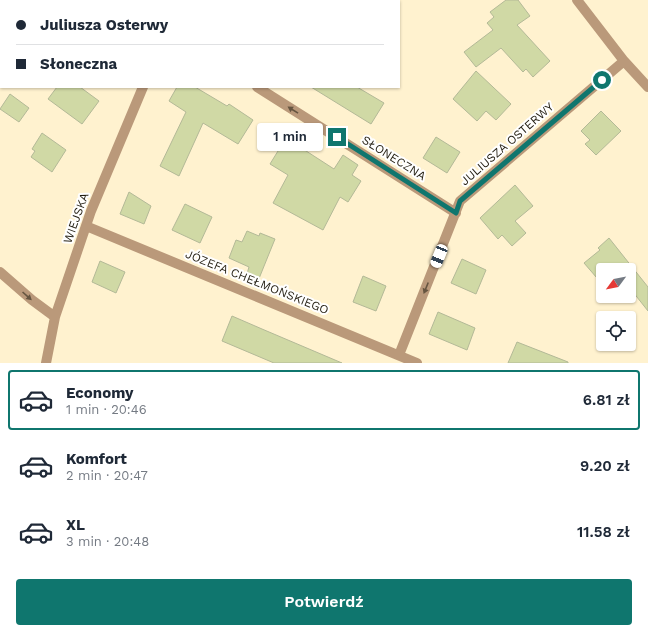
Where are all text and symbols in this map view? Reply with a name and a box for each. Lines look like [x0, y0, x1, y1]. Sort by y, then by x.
text: Juliusza Osterwy [40, 16, 168, 34]
text: Słoneczna [40, 55, 117, 73]
route start [593, 71, 611, 89]
street label: JULIUSZA OSTERWY [458, 100, 557, 188]
one-way arrow [288, 106, 298, 114]
callout: 1 min [257, 123, 323, 151]
route end [328, 128, 346, 146]
text: 1 min [273, 129, 307, 144]
street label: SŁONECZNA [359, 133, 429, 183]
street label: WIEJSKA [60, 191, 92, 245]
car [429, 243, 449, 269]
street label: JÓZEFA CHEŁMOŃSKIEGO [183, 247, 331, 317]
north arrow [596, 263, 636, 303]
map controls [596, 263, 636, 351]
one-way arrow [423, 283, 429, 295]
one-way arrow [21, 291, 32, 300]
button: locate [596, 311, 636, 351]
icon: car [18, 382, 54, 418]
text: Economy [66, 384, 133, 402]
text: 6.81 zł [583, 391, 630, 409]
text: 1 min · 20:46 [66, 402, 147, 417]
icon: car [18, 448, 54, 484]
text: Komfort [66, 450, 127, 468]
text: 9.20 zł [580, 457, 630, 475]
text: 2 min · 20:47 [66, 468, 148, 483]
icon: car [18, 514, 54, 550]
text: XL [66, 516, 85, 534]
text: 11.58 zł [577, 523, 630, 541]
text: 3 min · 20:48 [66, 534, 149, 549]
button: Potwierdź [16, 579, 632, 625]

